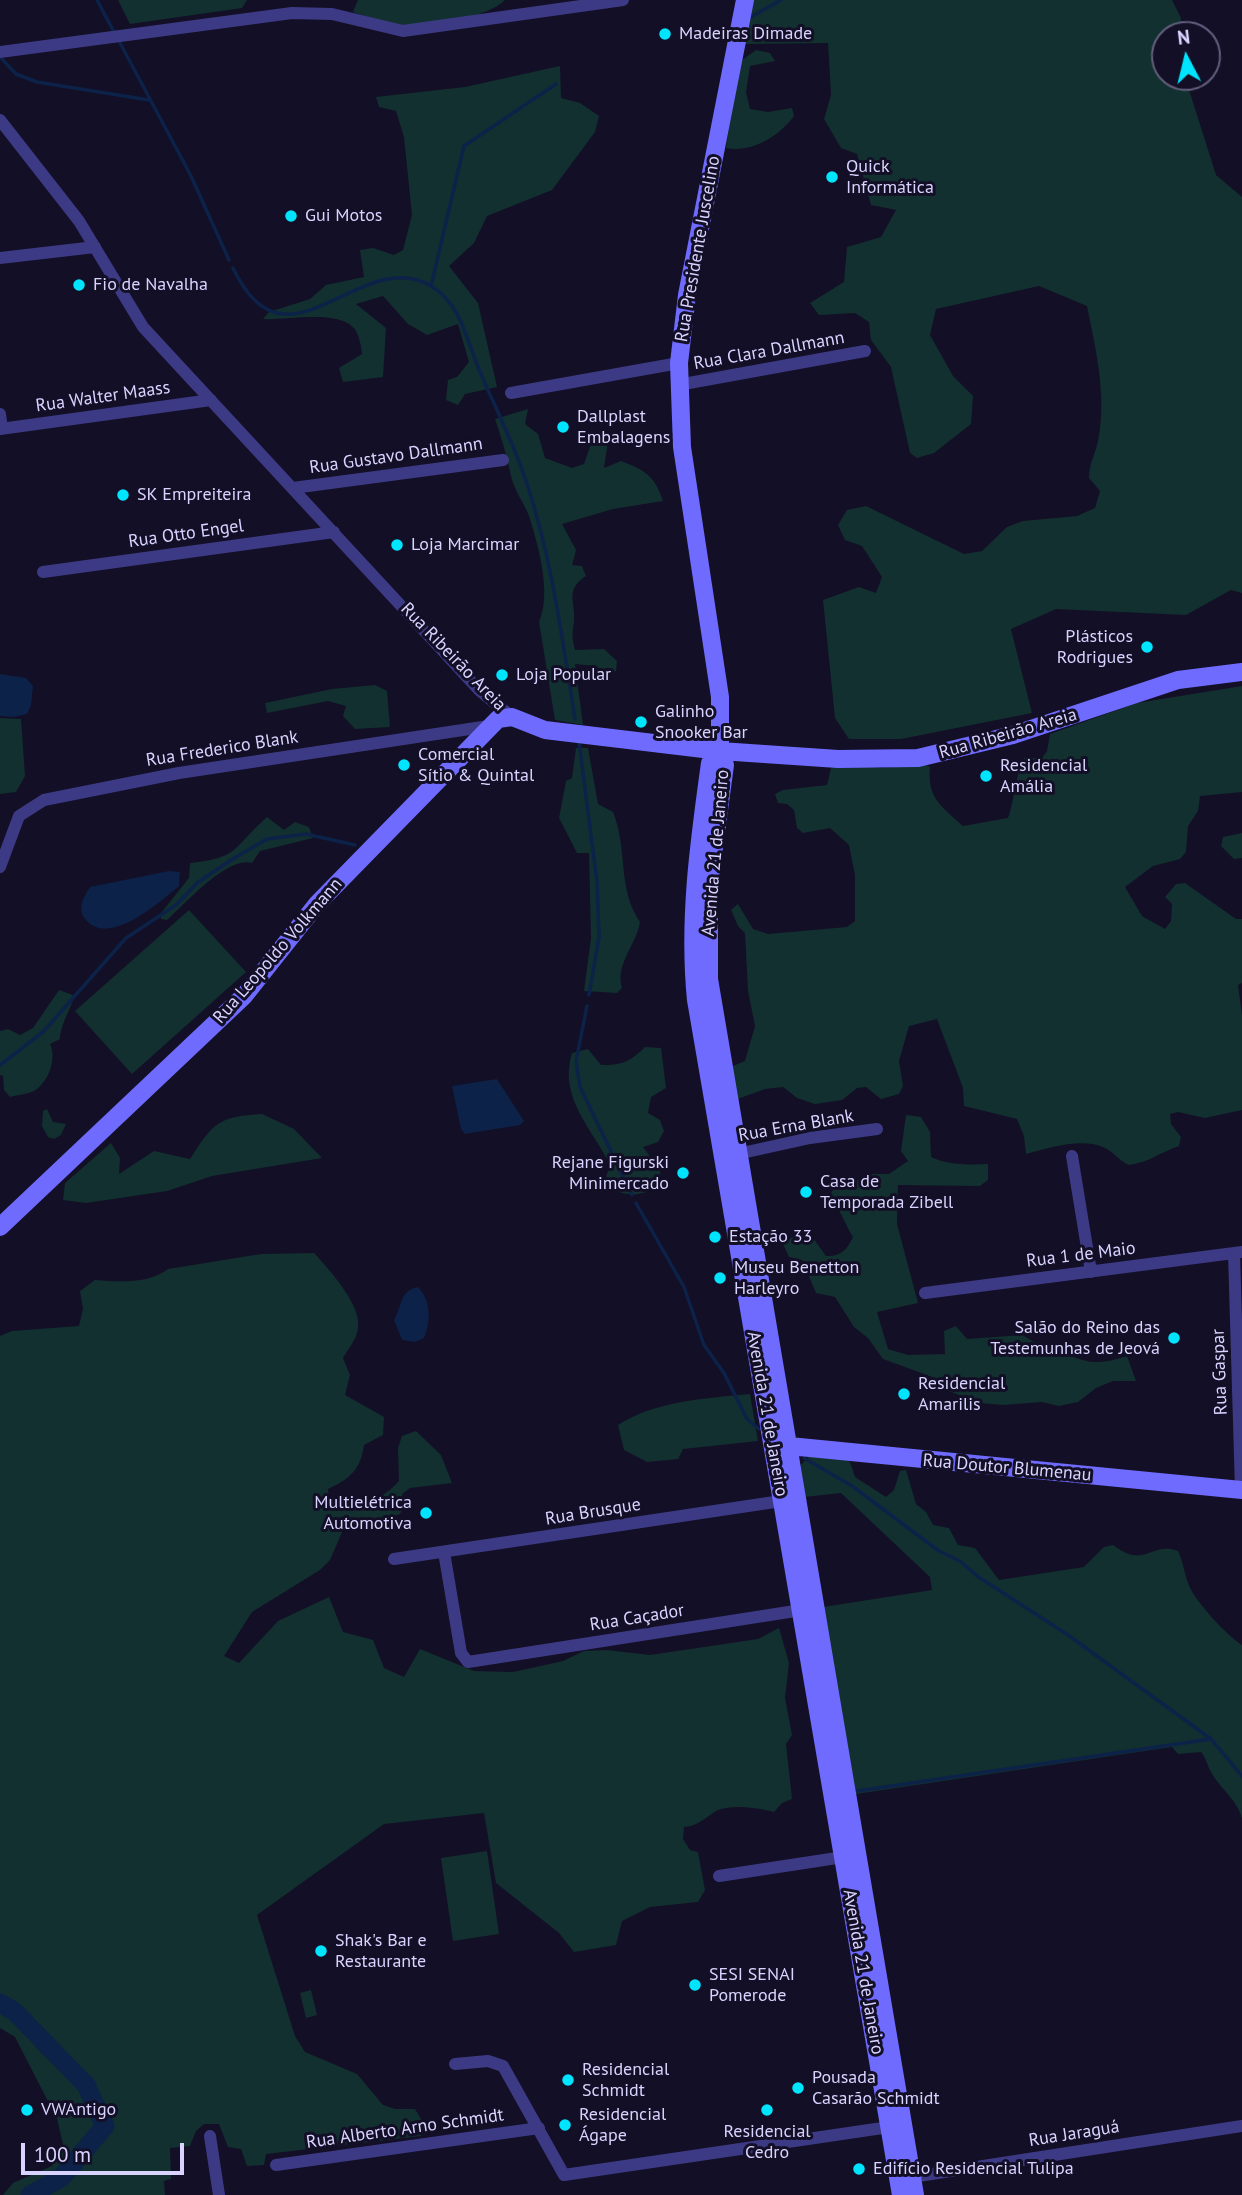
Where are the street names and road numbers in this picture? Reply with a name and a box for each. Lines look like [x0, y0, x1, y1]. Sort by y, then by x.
street label: Rua Presidente Juscelino [671, 154, 725, 344]
street label: Rua Clara Dallmann [692, 327, 846, 375]
street label: Rua Walter Maass [34, 377, 172, 417]
street label: Rua Gustavo Dallmann [308, 433, 484, 479]
street label: Rua Otto Engel [127, 515, 245, 553]
street label: Rua Ribeirão Areia [396, 598, 510, 716]
street label: Rua Ribeirão Areia [937, 704, 1079, 764]
street label: Rua Frederico Blank [144, 726, 300, 772]
street label: Avenida 21 de Janeiro [698, 769, 734, 937]
street label: Rua Leopoldo Volkmann [209, 874, 347, 1028]
street label: Rua Erna Blank [737, 1105, 855, 1147]
street label: Rua 1 de Maio [1025, 1238, 1137, 1272]
street label: Rua Gaspar [1208, 1329, 1232, 1415]
street label: Avenida 21 de Janeiro [742, 1330, 792, 1498]
street label: Rua Doutor Blumenau [922, 1450, 1092, 1486]
street label: Rua Brusque [544, 1494, 642, 1530]
street label: Rua Caçador [588, 1600, 686, 1636]
street label: Avenida 21 de Janeiro [838, 1888, 888, 2056]
street label: Rua Alberto Arno Schmidt [305, 2104, 505, 2154]
street label: Rua Jaraguá [1027, 2116, 1121, 2152]

